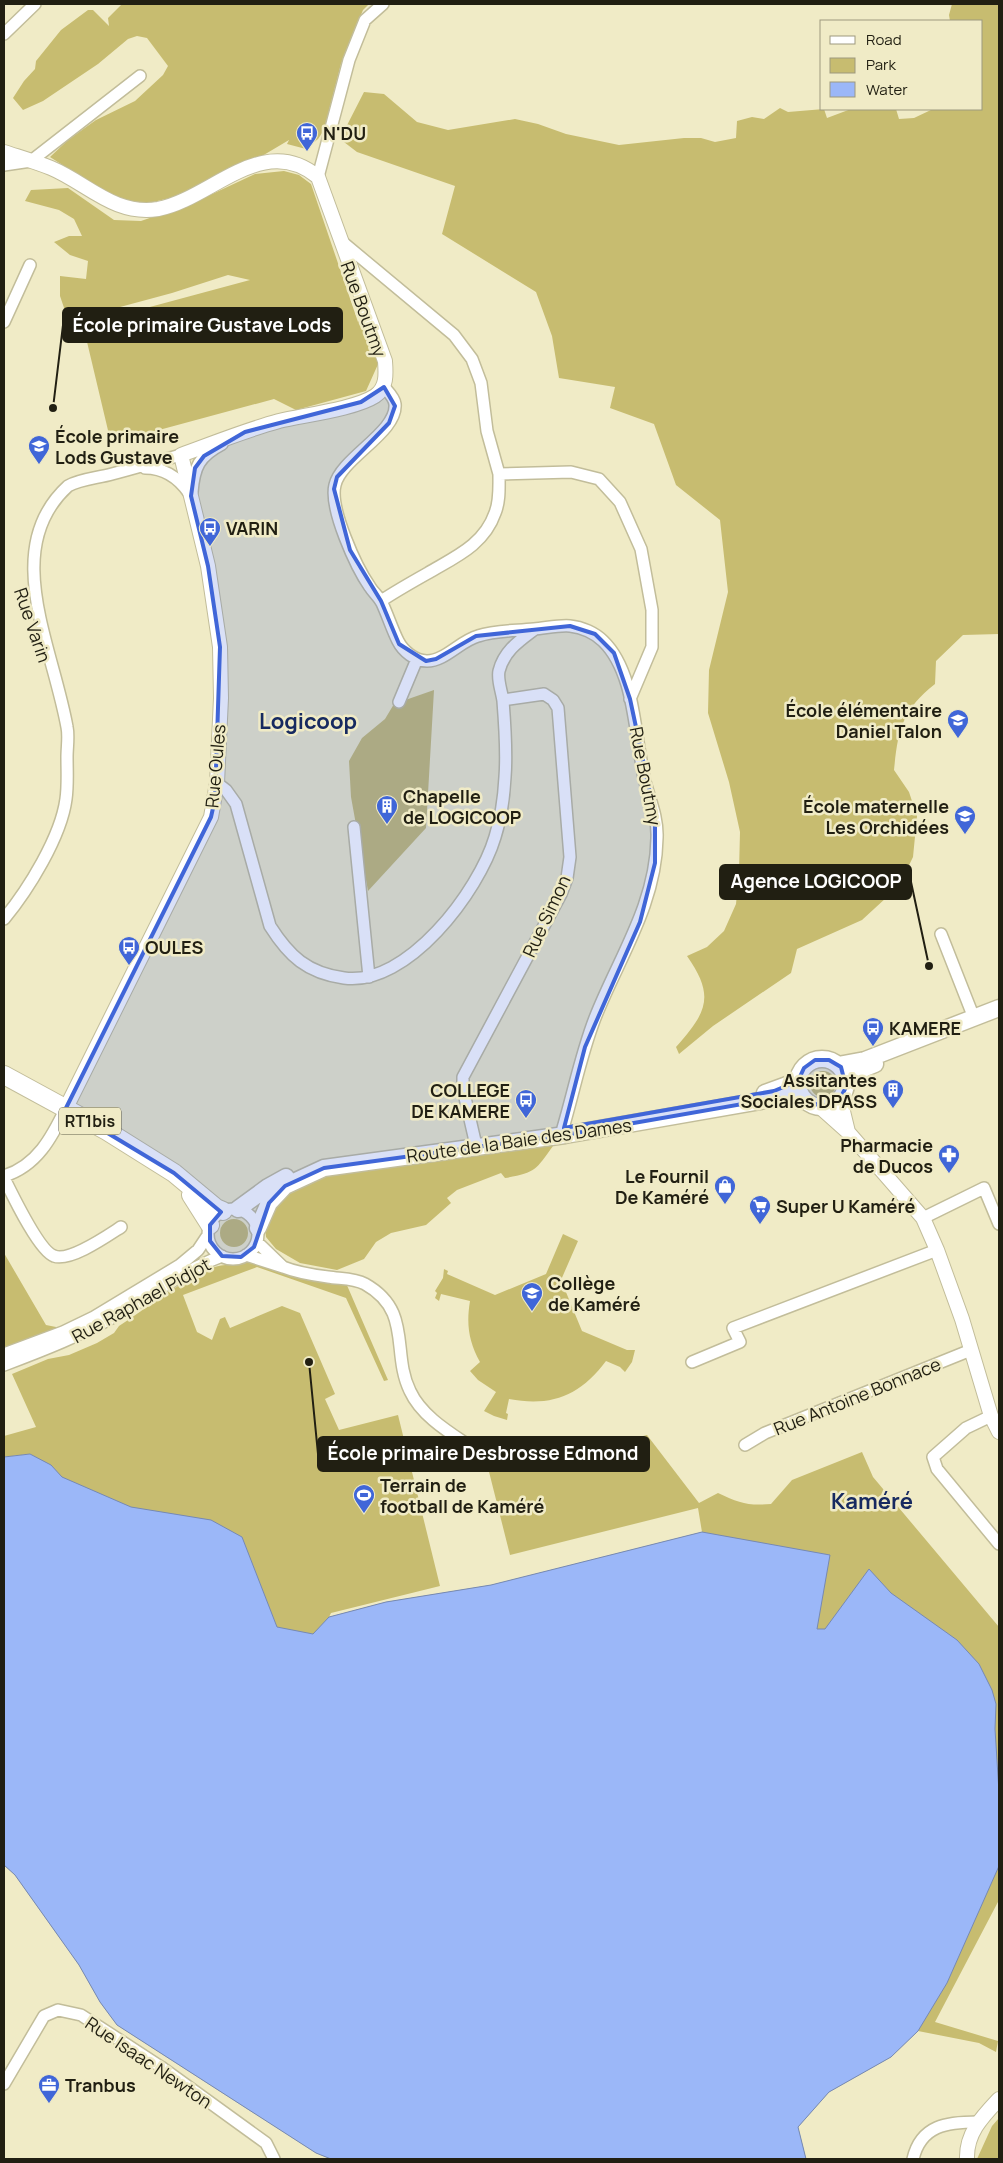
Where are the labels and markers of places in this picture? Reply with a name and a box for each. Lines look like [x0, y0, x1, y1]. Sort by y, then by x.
bus stop icon: N'DU [295, 121, 319, 152]
place label: N'DU [323, 121, 366, 145]
callout: École primaire Gustave Lods [63, 308, 342, 342]
place label: École primaire Lods Gustave [55, 424, 179, 469]
school or university icon: École primaire Lods Gustave [27, 434, 51, 465]
bus stop icon: VARIN [198, 516, 222, 547]
place label: VARIN [226, 516, 278, 540]
place label: École élémentaire Daniel Talon [785, 698, 942, 743]
school or university icon: École élémentaire Daniel Talon [946, 708, 970, 739]
place label: Chapelle de LOGICOOP [403, 784, 521, 829]
building icon: Chapelle de LOGICOOP [375, 794, 399, 825]
place label: École maternelle Les Orchidées [803, 794, 949, 839]
school or university icon: École maternelle Les Orchidées [953, 804, 977, 835]
callout: Agence LOGICOOP [720, 865, 911, 899]
bus stop icon: OULES [117, 935, 141, 966]
place label: OULES [145, 935, 203, 959]
bus stop icon: KAMERE [861, 1016, 885, 1047]
place label: KAMERE [889, 1016, 961, 1040]
place label: Assitantes Sociales DPASS [740, 1068, 877, 1113]
place label: COLLEGE DE KAMERE [411, 1078, 510, 1123]
building icon: Assitantes Sociales DPASS [881, 1078, 905, 1109]
bus stop icon: COLLEGE DE KAMERE [514, 1088, 538, 1119]
place label: Pharmacie de Ducos [840, 1133, 933, 1178]
pharmacy icon: Pharmacie de Ducos [937, 1143, 961, 1174]
place label: Le Fournil De Kaméré [615, 1164, 709, 1209]
shop icon: Le Fournil De Kaméré [713, 1174, 737, 1205]
supermarket icon: Super U Kaméré [748, 1194, 772, 1225]
place label: Super U Kaméré [776, 1194, 916, 1218]
place label: Collège de Kaméré [548, 1271, 641, 1316]
school or university icon: Collège de Kaméré [520, 1281, 544, 1312]
callout: École primaire Desbrosse Edmond [318, 1437, 649, 1471]
place label: Terrain de football de Kaméré [380, 1473, 544, 1518]
sports icon: Terrain de football de Kaméré [352, 1483, 376, 1514]
office icon: Tranbus [37, 2073, 61, 2104]
place label: Tranbus [65, 2073, 136, 2097]

